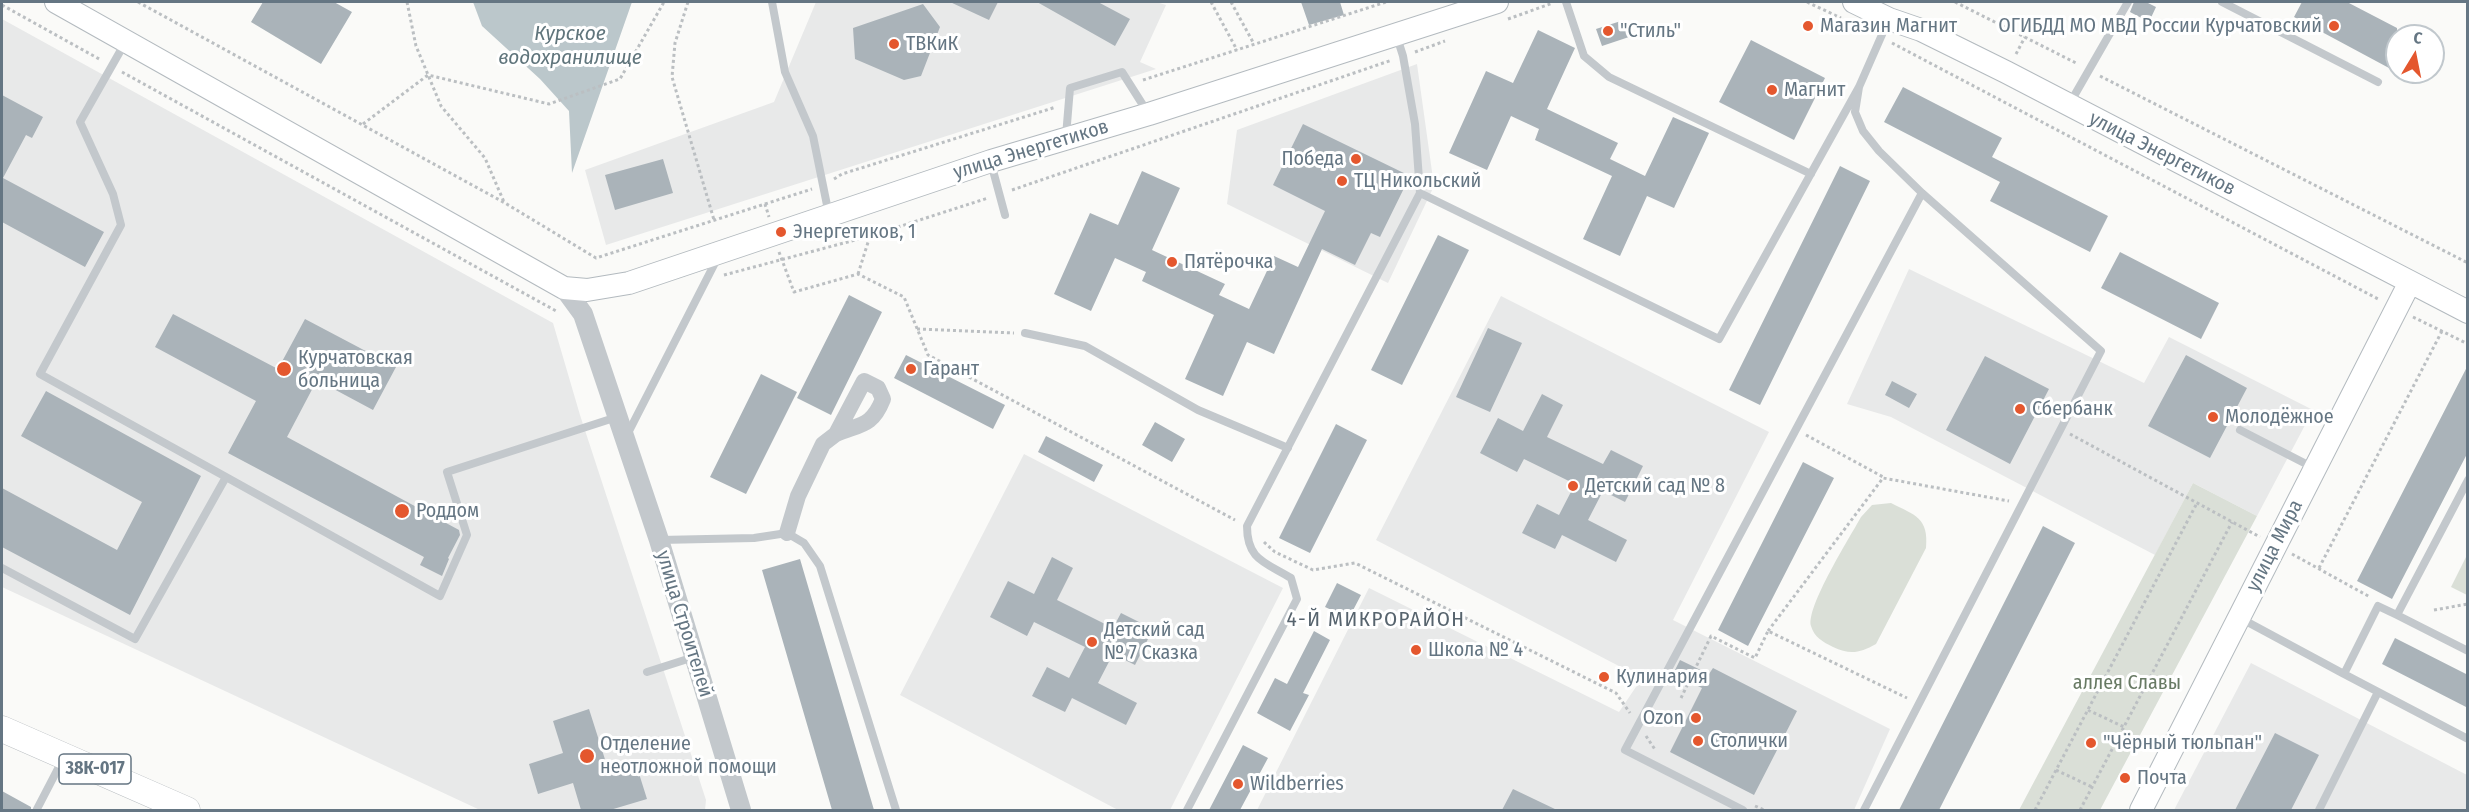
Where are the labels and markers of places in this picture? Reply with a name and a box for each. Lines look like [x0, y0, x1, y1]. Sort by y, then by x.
place label: Магазин Магнит [1820, 14, 1957, 38]
place label: ОГИБДД МО МВД России Курчатовский [1998, 14, 2322, 38]
place label: "Стиль" [1620, 19, 1681, 43]
marker: Магазин Магнит [1801, 19, 1815, 33]
marker: ОГИБДД МО МВД России Курчатовский [2327, 19, 2341, 33]
marker: "Стиль" [1601, 24, 1615, 38]
place label: ТВКиК [906, 32, 958, 56]
marker: ТВКиК [887, 37, 901, 51]
place label: Магнит [1784, 78, 1845, 102]
marker: Магнит [1765, 83, 1779, 97]
place label: Победа [1281, 147, 1344, 171]
marker: Победа [1349, 152, 1363, 166]
place label: ТЦ Никольский [1354, 169, 1481, 193]
marker: ТЦ Никольский [1335, 174, 1349, 188]
place label: Энергетиков, 1 [793, 220, 916, 244]
marker: Энергетиков, 1 [774, 225, 788, 239]
place label: Пятёрочка [1184, 250, 1273, 274]
marker: Пятёрочка [1165, 255, 1179, 269]
place label: Курчатовская больница [298, 346, 413, 393]
place label: Гарант [923, 357, 979, 381]
marker: Курчатовская больница [275, 360, 293, 378]
marker: Гарант [904, 362, 918, 376]
place label: Сбербанк [2032, 397, 2113, 421]
marker: Сбербанк [2013, 402, 2027, 416]
place label: Молодёжное [2225, 405, 2334, 429]
marker: Молодёжное [2206, 410, 2220, 424]
place label: Детский сад № 8 [1585, 474, 1725, 498]
marker: Детский сад № 8 [1566, 479, 1580, 493]
place label: Роддом [416, 499, 479, 523]
marker: Роддом [393, 502, 411, 520]
place label: Детский сад № 7 Сказка [1104, 618, 1205, 665]
marker: Детский сад № 7 Сказка [1085, 635, 1099, 649]
place label: Школа № 4 [1428, 638, 1523, 662]
marker: Школа № 4 [1409, 643, 1423, 657]
place label: Кулинария [1616, 665, 1708, 689]
marker: Кулинария [1597, 670, 1611, 684]
place label: Ozon [1643, 706, 1684, 730]
marker: Ozon [1689, 711, 1703, 725]
place label: Столички [1710, 729, 1788, 753]
place label: "Чёрный тюльпан" [2103, 731, 2262, 755]
place label: Отделение неотложной помощи [600, 732, 777, 779]
marker: Столички [1691, 734, 1705, 748]
marker: "Чёрный тюльпан" [2084, 736, 2098, 750]
marker: Отделение неотложной помощи [578, 747, 596, 765]
place label: Почта [2137, 766, 2187, 790]
marker: Почта [2118, 771, 2132, 785]
place label: Wildberries [1250, 772, 1344, 796]
marker: Wildberries [1231, 777, 1245, 791]

